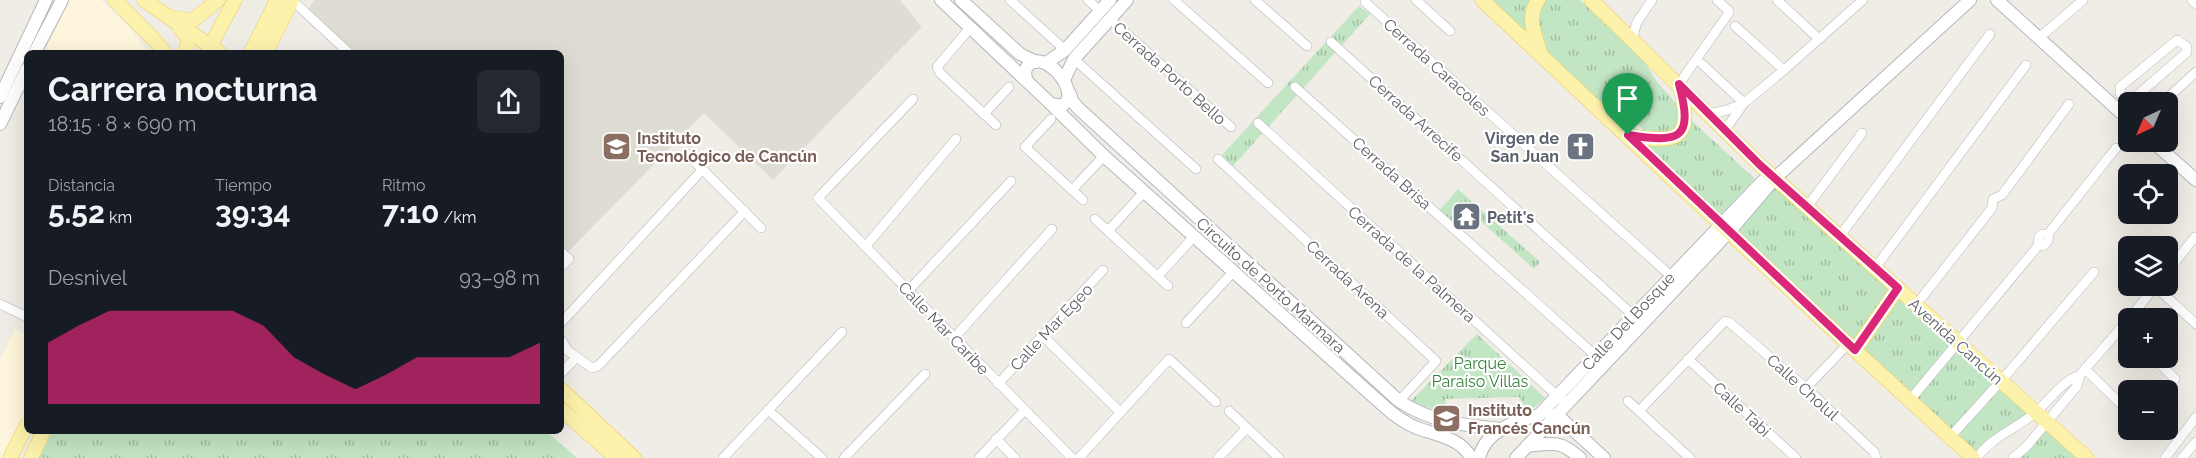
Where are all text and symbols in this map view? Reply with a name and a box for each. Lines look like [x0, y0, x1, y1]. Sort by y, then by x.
street label: Cerrada Caracoles [1380, 15, 1494, 120]
street label: Cerrada Porto Bello [1109, 18, 1230, 129]
text: Carrera nocturna [48, 70, 317, 109]
button: share [477, 70, 540, 133]
street label: Cerrada Arrecife [1365, 71, 1467, 166]
pin [1602, 73, 1653, 135]
icon: arrive [1611, 82, 1644, 115]
north arrow [2118, 92, 2178, 152]
map controls [2118, 92, 2178, 440]
text: 18:15 · 8 × 690 m [48, 112, 196, 136]
place label: Instituto Tecnológico de Cancún [637, 129, 817, 166]
place label: Virgen de San Juan [1485, 129, 1559, 166]
school or university icon: Instituto Tecnológico de Cancún [600, 131, 632, 163]
church icon: Virgen de San Juan [1564, 131, 1596, 163]
street label: Cerrada Brisa [1348, 133, 1435, 214]
button: locate [2118, 164, 2178, 224]
text: Distancia [48, 176, 115, 195]
text: Tiempo [215, 176, 272, 195]
text: Ritmo [382, 176, 425, 195]
text: 5.52 [48, 195, 105, 230]
text: 39:34 [215, 195, 291, 230]
text: 7:10 [382, 195, 439, 230]
temple icon: Petit's [1450, 201, 1482, 233]
street label: Cerrada de la Palmera [1344, 202, 1479, 327]
text: km [105, 208, 132, 227]
text: /km [439, 208, 476, 227]
place label: Petit's [1487, 208, 1534, 227]
street label: Circuito de Porto Marmara [1192, 214, 1349, 357]
street label: Cerrada Arena [1302, 236, 1393, 323]
button: layers [2118, 236, 2178, 296]
text: Desnivel [48, 266, 127, 290]
text: 93–98 m [459, 266, 540, 290]
street label: Calle Del Bosque [1578, 268, 1679, 374]
street label: Calle Mar Caribe [894, 278, 993, 379]
street label: Calle Mar Egeo [1006, 280, 1097, 375]
street label: Avenida Cancún [1905, 294, 2007, 389]
button: + [2118, 308, 2178, 368]
street label: Calle Cholul [1763, 350, 1843, 425]
park label: Parque Paraíso Villas [1432, 354, 1529, 391]
street label: Calle Tabi [1709, 378, 1774, 441]
button: − [2118, 380, 2178, 440]
place label: Instituto Francés Cancún [1468, 401, 1590, 438]
school or university icon: Instituto Francés Cancún [1431, 403, 1463, 435]

